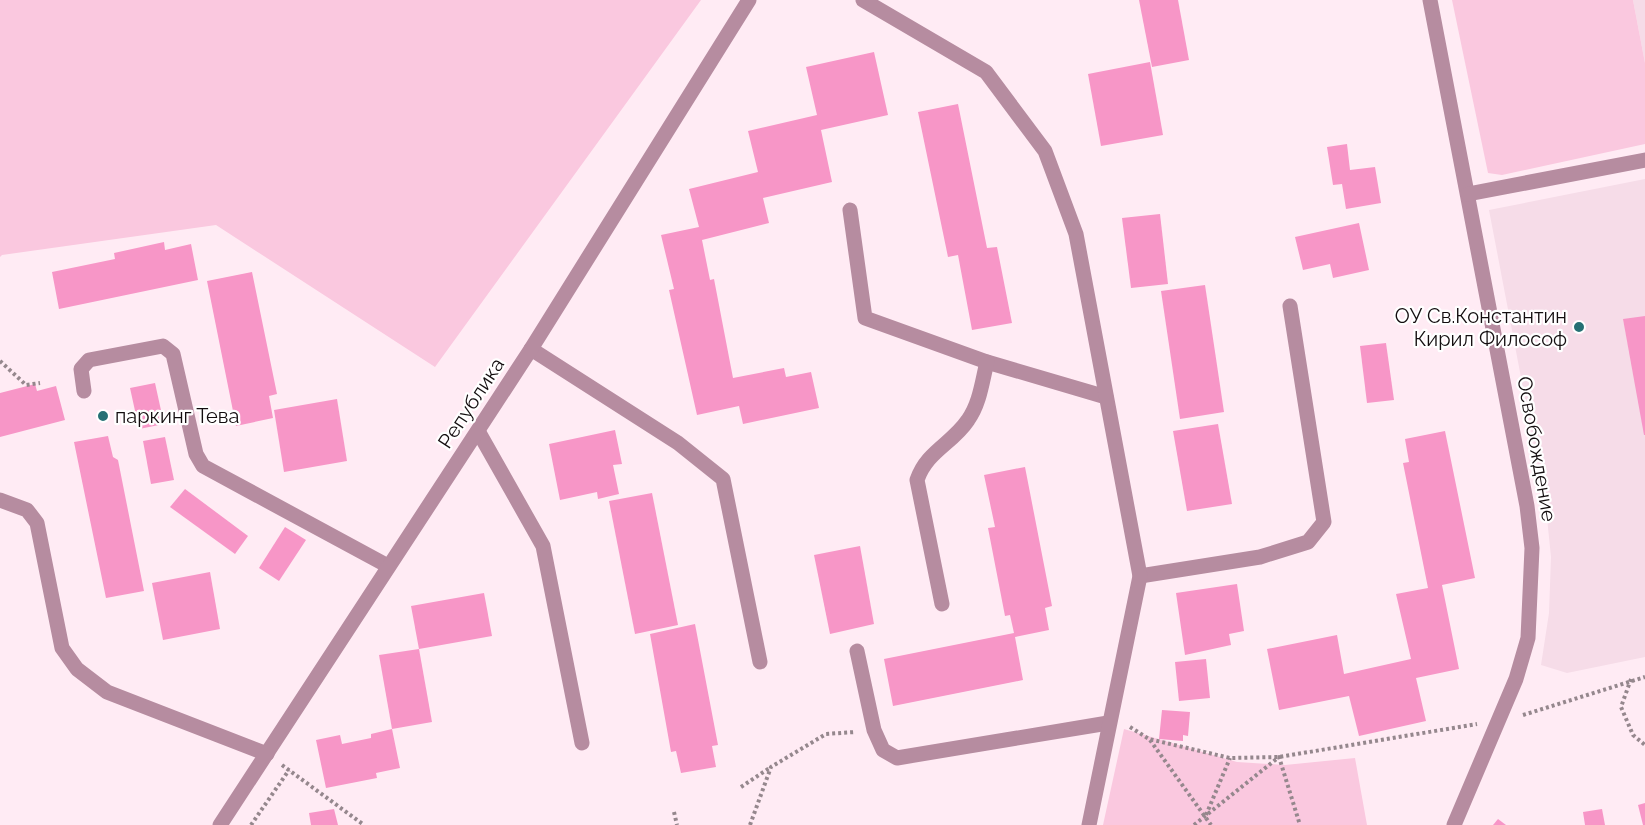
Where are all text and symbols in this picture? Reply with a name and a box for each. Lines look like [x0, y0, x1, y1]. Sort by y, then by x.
place label: ОУ Св.Константин Кирил Философ [1395, 304, 1567, 351]
marker: ОУ Св.Константин Кирил Философ [1572, 320, 1586, 334]
street label: Република [433, 353, 509, 453]
street label: Освобождение [1512, 375, 1562, 524]
place label: паркинг Тева [115, 404, 239, 428]
marker: паркинг Тева [96, 409, 110, 423]

